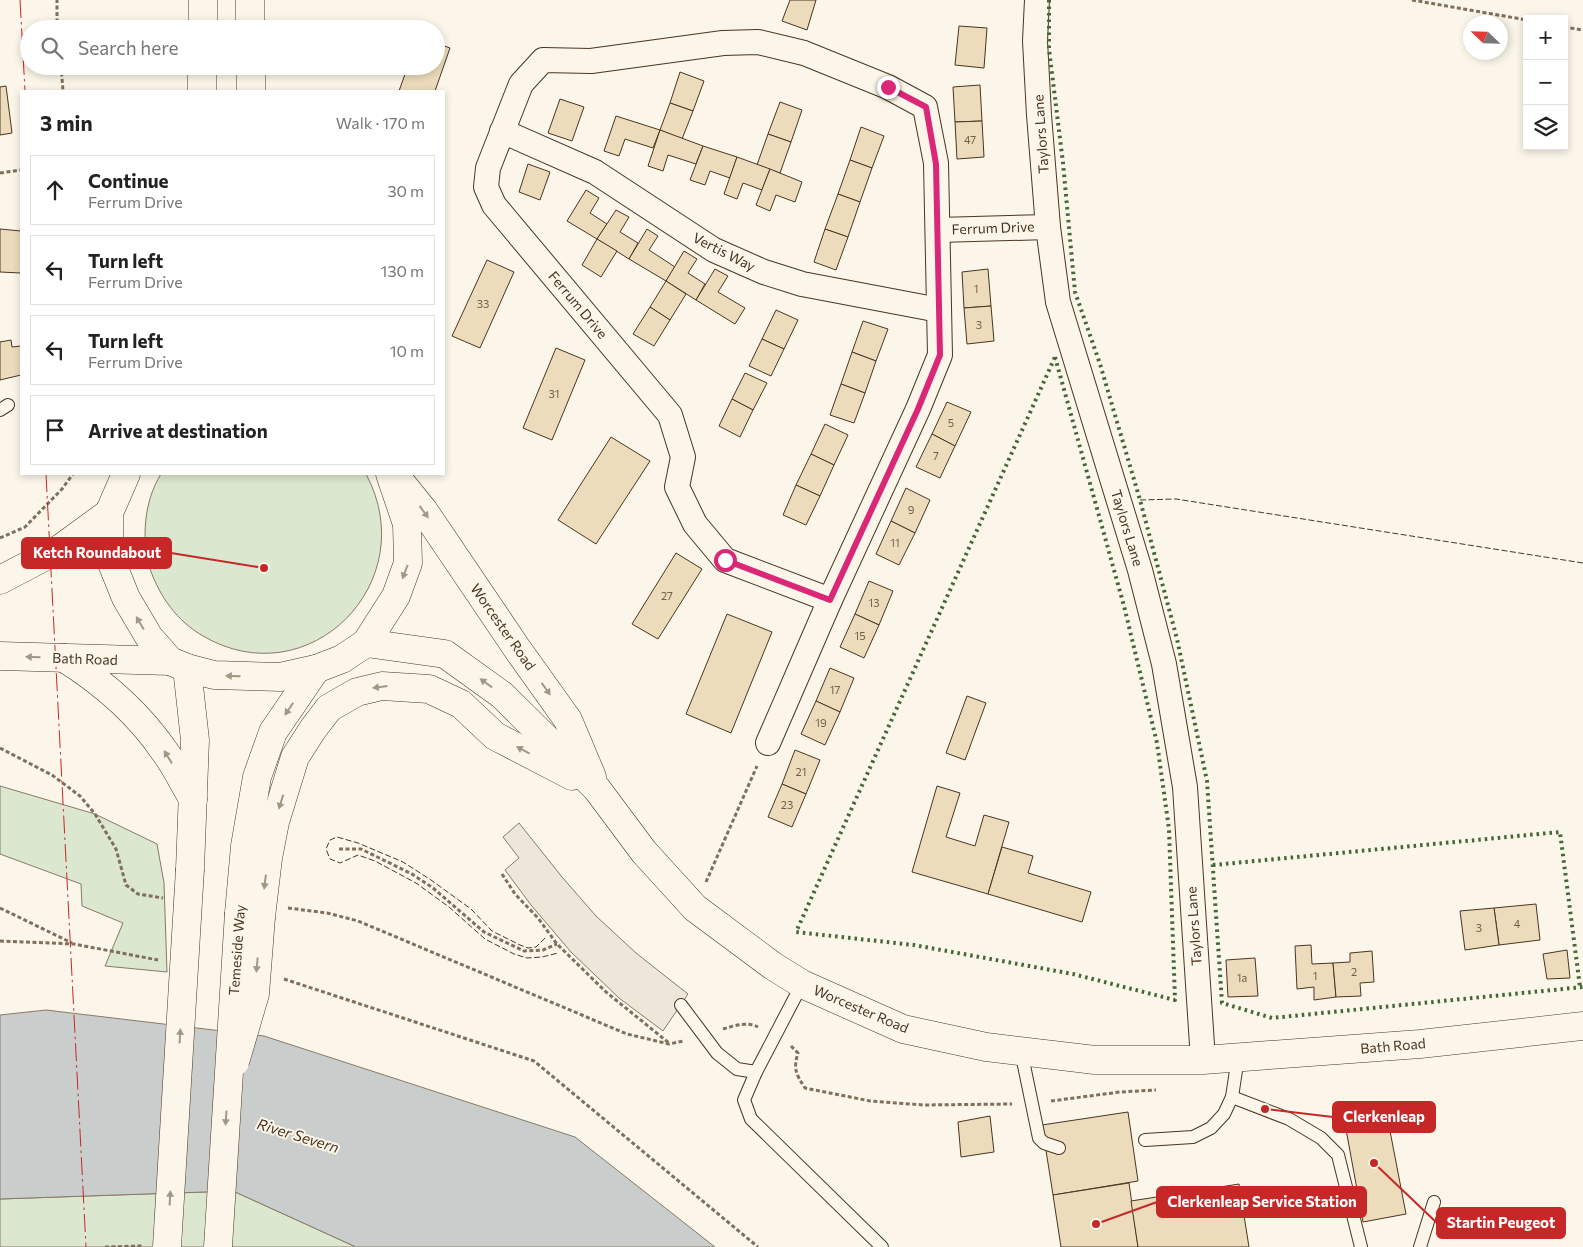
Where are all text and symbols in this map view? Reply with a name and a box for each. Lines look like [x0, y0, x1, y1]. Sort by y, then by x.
north arrow [1463, 15, 1508, 60]
map controls [1523, 15, 1568, 150]
button: + [1523, 15, 1568, 60]
search box [20, 20, 445, 75]
icon: search [38, 34, 66, 62]
text: Search here [78, 36, 178, 59]
button: − [1523, 60, 1568, 105]
route end [877, 76, 900, 99]
street label: Taylors Lane [1029, 94, 1052, 174]
button: layers [1523, 105, 1568, 150]
text: 3 min [40, 110, 93, 135]
text: Walk · 170 m [336, 113, 425, 132]
house number: 47 [964, 133, 976, 146]
text: Continue [88, 169, 168, 192]
icon: ahead [41, 176, 69, 204]
text: 30 m [387, 181, 424, 200]
text: Ferrum Drive [88, 192, 183, 211]
street label: Ferrum Drive [951, 218, 1035, 237]
street label: Vertis Way [690, 229, 758, 275]
text: Turn left [88, 249, 163, 272]
icon: left [41, 256, 69, 284]
text: 130 m [381, 261, 424, 280]
street label: Ferrum Drive [545, 267, 612, 342]
text: Ferrum Drive [88, 272, 183, 291]
house number: 1 [974, 282, 978, 295]
house number: 33 [477, 297, 489, 310]
house number: 3 [976, 318, 982, 331]
text: Turn left [88, 329, 163, 352]
icon: left [41, 336, 69, 364]
text: 10 m [390, 341, 424, 360]
text: Ferrum Drive [88, 352, 183, 371]
house number: 31 [549, 387, 559, 400]
icon: arrive [41, 416, 69, 444]
house number: 5 [948, 416, 954, 429]
text: Arrive at destination [88, 419, 268, 442]
house number: 7 [933, 449, 939, 462]
street label: Taylors Lane [1108, 487, 1147, 568]
house number: 9 [908, 503, 915, 516]
one-way arrow [419, 505, 429, 519]
house number: 11 [890, 536, 900, 549]
callout: Ketch Roundabout [22, 538, 171, 568]
text: Ketch Roundabout [33, 543, 161, 561]
route start [714, 549, 737, 572]
one-way arrow [401, 564, 408, 579]
street label: Worcester Road [467, 580, 540, 673]
house number: 27 [661, 589, 673, 602]
house number: 13 [869, 596, 879, 609]
one-way arrow [136, 617, 145, 630]
house number: 15 [854, 629, 866, 642]
street label: Bath Road [52, 649, 118, 668]
one-way arrow [25, 653, 41, 661]
one-way arrow [225, 672, 241, 680]
one-way arrow [480, 678, 493, 689]
one-way arrow [541, 682, 551, 696]
one-way arrow [372, 683, 388, 691]
house number: 17 [830, 683, 840, 696]
one-way arrow [284, 703, 294, 716]
house number: 19 [815, 716, 827, 729]
one-way arrow [516, 746, 530, 754]
one-way arrow [163, 751, 173, 764]
house number: 21 [796, 765, 806, 778]
one-way arrow [277, 794, 285, 809]
house number: 23 [781, 798, 793, 811]
one-way arrow [261, 875, 269, 891]
street label: Taylors Lane [1182, 886, 1205, 966]
street label: Temeside Way [225, 904, 248, 996]
house number: 4 [1514, 917, 1521, 930]
house number: 3 [1476, 921, 1482, 934]
one-way arrow [253, 957, 261, 973]
house number: 2 [1351, 965, 1357, 978]
house number: 1 [1313, 969, 1317, 982]
house number: 1a [1237, 971, 1247, 984]
street label: Worcester Road [811, 981, 911, 1036]
one-way arrow [177, 1028, 185, 1044]
street label: Bath Road [1360, 1034, 1426, 1057]
callout: Clerkenleap [1333, 1102, 1435, 1132]
text: Clerkenleap [1343, 1107, 1425, 1125]
one-way arrow [222, 1111, 230, 1127]
water label: River Severn [255, 1114, 341, 1156]
callout: Clerkenleap Service Station [1157, 1187, 1366, 1217]
one-way arrow [167, 1190, 175, 1206]
text: Clerkenleap Service Station [1167, 1192, 1357, 1210]
callout: Startin Peugeot [1437, 1208, 1565, 1238]
text: Startin Peugeot [1447, 1213, 1555, 1231]

